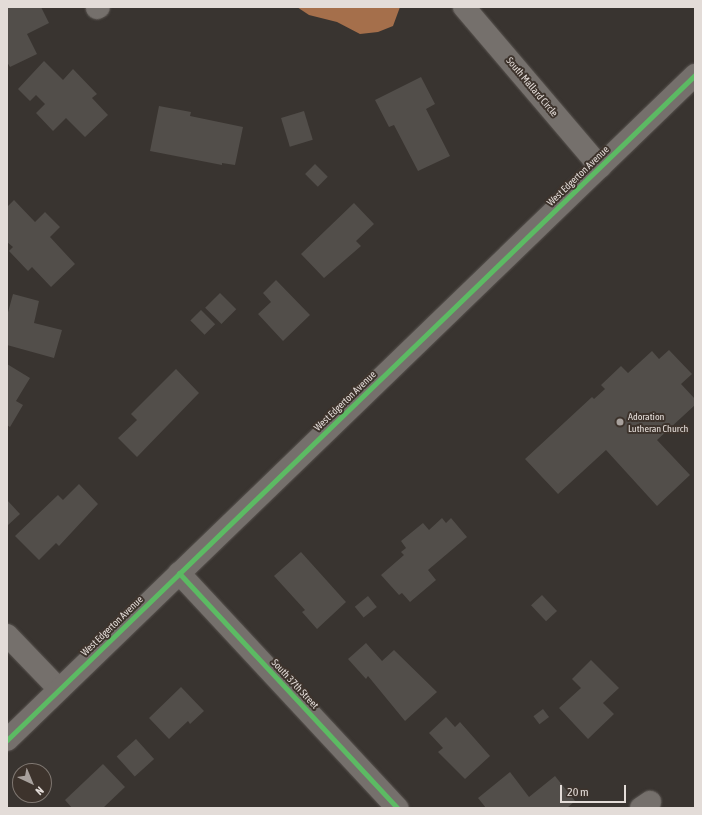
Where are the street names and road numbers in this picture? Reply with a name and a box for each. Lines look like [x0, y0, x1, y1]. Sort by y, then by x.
street label: South Mallard Circle [504, 55, 560, 119]
street label: West Edgerton Avenue [545, 144, 611, 208]
street label: West Edgerton Avenue [312, 369, 378, 433]
street label: West Edgerton Avenue [79, 594, 145, 658]
street label: South 37th Street [269, 657, 321, 711]

